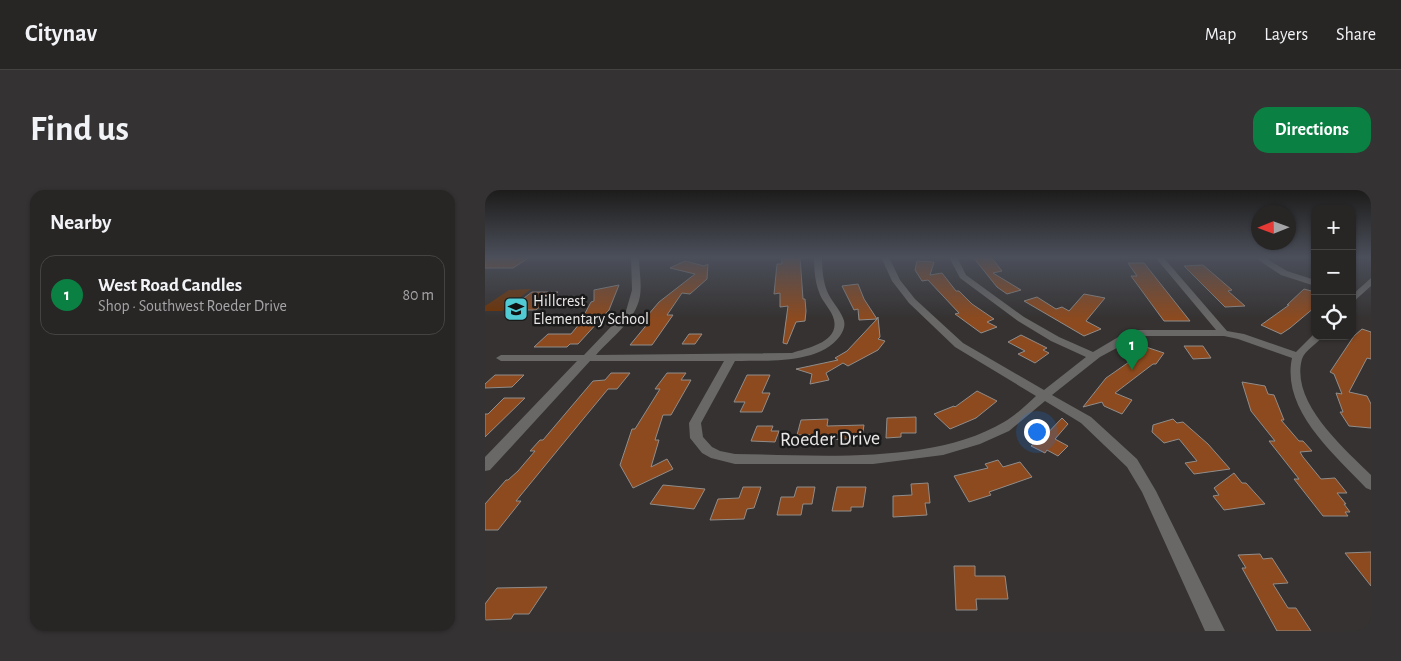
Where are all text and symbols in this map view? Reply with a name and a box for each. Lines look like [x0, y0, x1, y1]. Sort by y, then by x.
text: Citynav [25, 22, 97, 46]
text: Map [1205, 26, 1236, 44]
text: Layers [1264, 26, 1308, 44]
text: Share [1336, 26, 1376, 44]
button: Directions [1253, 107, 1371, 153]
text: Find us [30, 112, 129, 147]
north arrow [1251, 205, 1296, 250]
map controls [1311, 205, 1356, 340]
button: + [1311, 205, 1356, 250]
text: Nearby [50, 212, 111, 233]
button: − [1311, 250, 1356, 295]
text: West Road Candles [98, 276, 242, 295]
text: 1 [64, 287, 70, 303]
text: 80 m [403, 287, 434, 303]
place label: Hillcrest Elementary School [533, 293, 649, 328]
button: locate [1311, 295, 1356, 340]
school or university icon: Hillcrest Elementary School [503, 296, 529, 322]
text: Shop · Southwest Roeder Drive [98, 298, 287, 314]
pin: 1 [1116, 329, 1148, 370]
your location [1024, 419, 1050, 445]
street label: Roeder Drive [780, 428, 880, 450]

